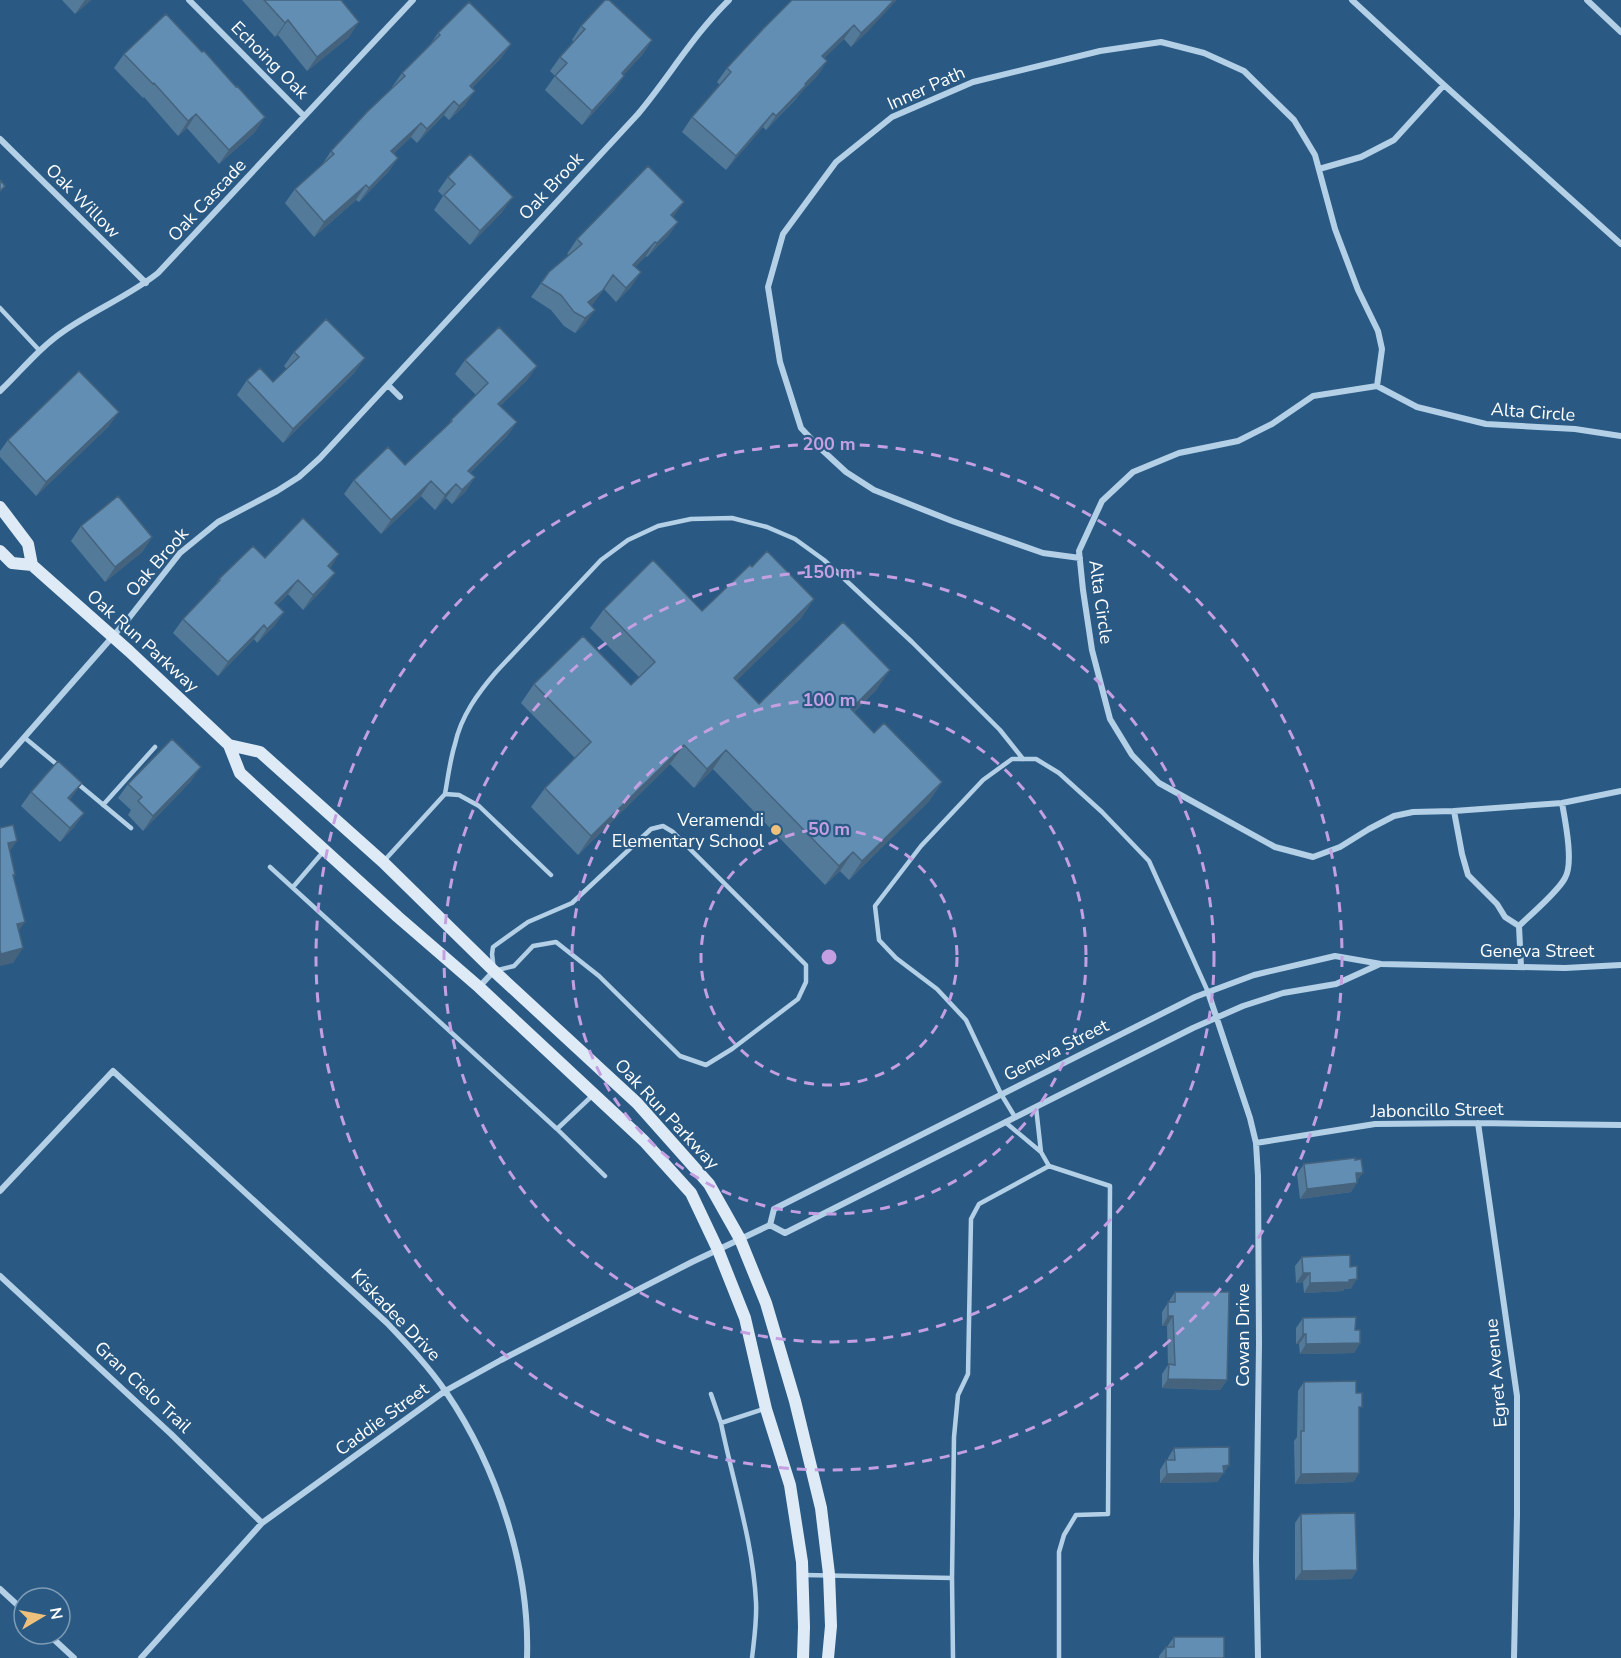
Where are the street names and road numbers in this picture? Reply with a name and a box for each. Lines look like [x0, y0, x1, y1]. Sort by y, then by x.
street label: Echoing Oak [226, 16, 315, 105]
street label: Inner Path [883, 60, 969, 116]
street label: Oak Brook [513, 146, 589, 225]
street label: Oak Cascade [162, 153, 252, 247]
street label: Oak Willow [40, 158, 126, 244]
street label: Alta Circle [1490, 397, 1576, 427]
street label: Oak Brook [120, 521, 194, 602]
street label: Alta Circle [1083, 558, 1119, 646]
street label: Oak Run Parkway [82, 584, 205, 698]
street label: Geneva Street [1480, 939, 1595, 963]
street label: Geneva Street [999, 1013, 1113, 1087]
street label: Oak Run Parkway [609, 1053, 725, 1175]
street label: Jaboncillo Street [1369, 1097, 1504, 1123]
street label: Kiskadee Drive [346, 1264, 446, 1366]
street label: Cowan Drive [1231, 1283, 1255, 1387]
street label: Egret Avenue [1479, 1318, 1513, 1428]
street label: Gran Cielo Trail [89, 1336, 197, 1439]
street label: Caddie Street [331, 1377, 434, 1461]

